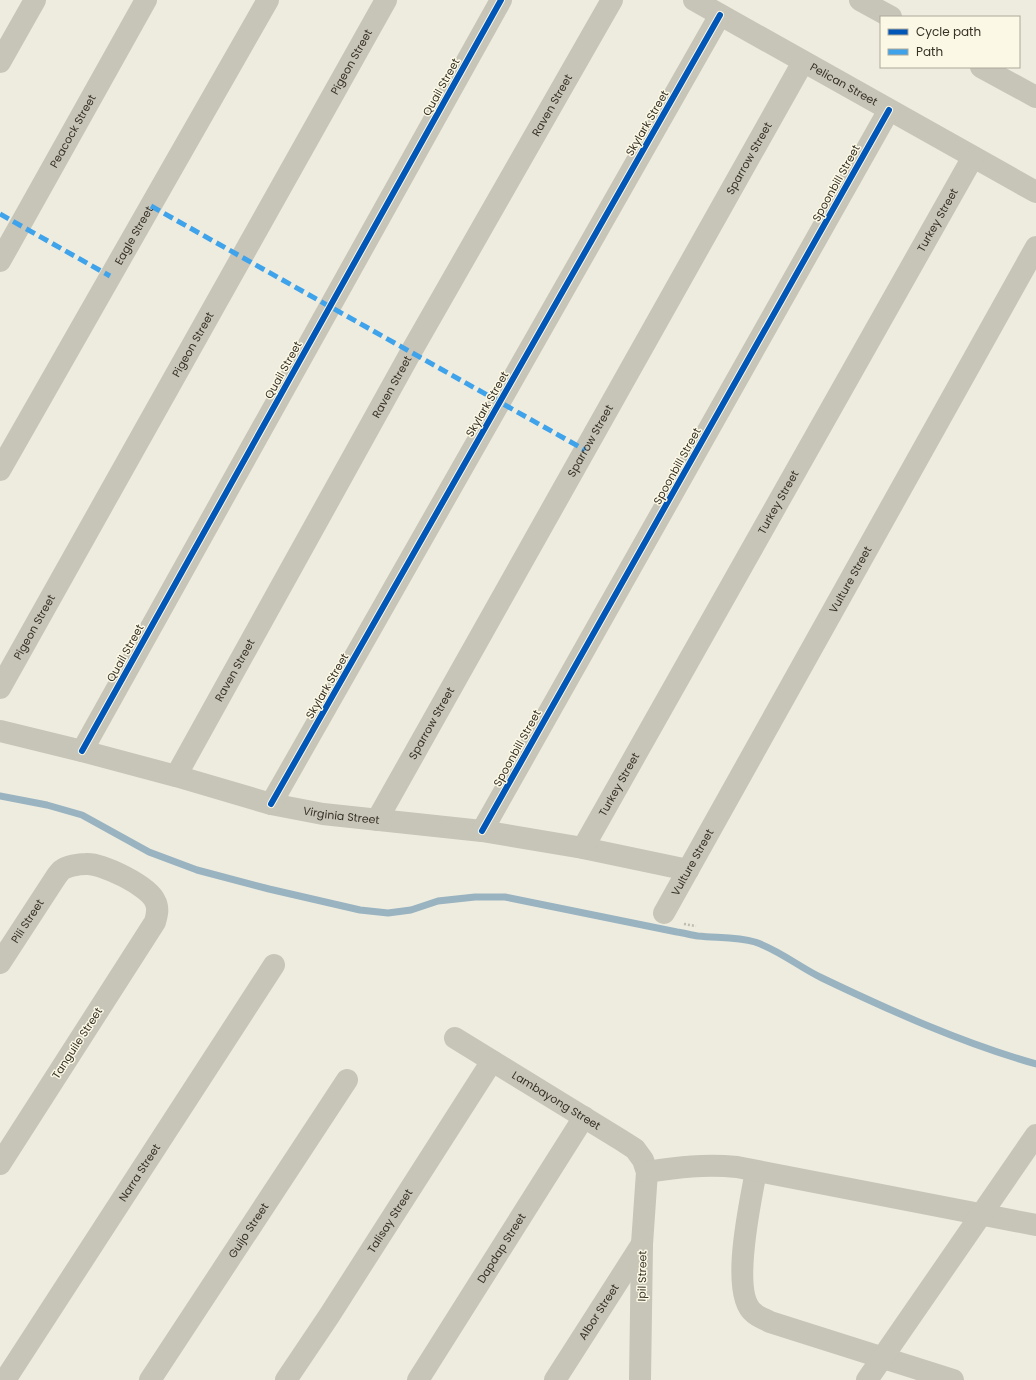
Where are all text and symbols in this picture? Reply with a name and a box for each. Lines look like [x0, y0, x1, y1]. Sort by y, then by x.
legend [880, 16, 1020, 68]
text: Cycle path [916, 23, 981, 40]
street label: Pigeon Street [327, 26, 376, 97]
text: Path [916, 43, 943, 60]
street label: Quail Street [419, 55, 463, 119]
street label: Pelican Street [807, 59, 881, 110]
street label: Raven Street [528, 71, 576, 139]
street label: Skylark Street [622, 87, 672, 159]
street label: Peacock Street [46, 91, 100, 171]
street label: Sparrow Street [722, 119, 776, 197]
street label: Spoonbill Street [808, 142, 864, 224]
street label: Turkey Street [913, 185, 962, 255]
street label: Eagle Street [111, 203, 157, 268]
street label: Pigeon Street [168, 309, 218, 380]
street label: Quail Street [261, 338, 305, 402]
street label: Raven Street [368, 353, 416, 421]
street label: Skylark Street [462, 368, 512, 440]
street label: Sparrow Street [563, 402, 617, 480]
street label: Spoonbill Street [649, 425, 705, 507]
street label: Turkey Street [754, 467, 803, 537]
street label: Vulture Street [825, 543, 875, 616]
street label: Pigeon Street [9, 591, 59, 663]
street label: Quail Street [103, 621, 147, 685]
street label: Raven Street [211, 636, 258, 704]
street label: Skylark Street [302, 650, 352, 722]
street label: Sparrow Street [405, 684, 458, 762]
street label: Spoonbill Street [489, 707, 545, 789]
street label: Turkey Street [594, 750, 643, 819]
street label: Virginia Street [302, 802, 380, 828]
street label: Vulture Street [667, 826, 717, 899]
street label: Pili Street [7, 896, 48, 946]
street label: Tanguile Street [48, 1004, 106, 1082]
street label: Lambayong Street [509, 1067, 604, 1134]
street label: Narra Street [115, 1141, 164, 1205]
street label: Talisay Street [363, 1186, 416, 1256]
street label: Guijo Street [224, 1200, 272, 1261]
street label: Dapdap Street [473, 1210, 529, 1286]
street label: Ipil Street [634, 1251, 650, 1301]
street label: Albor Street [575, 1281, 623, 1343]

